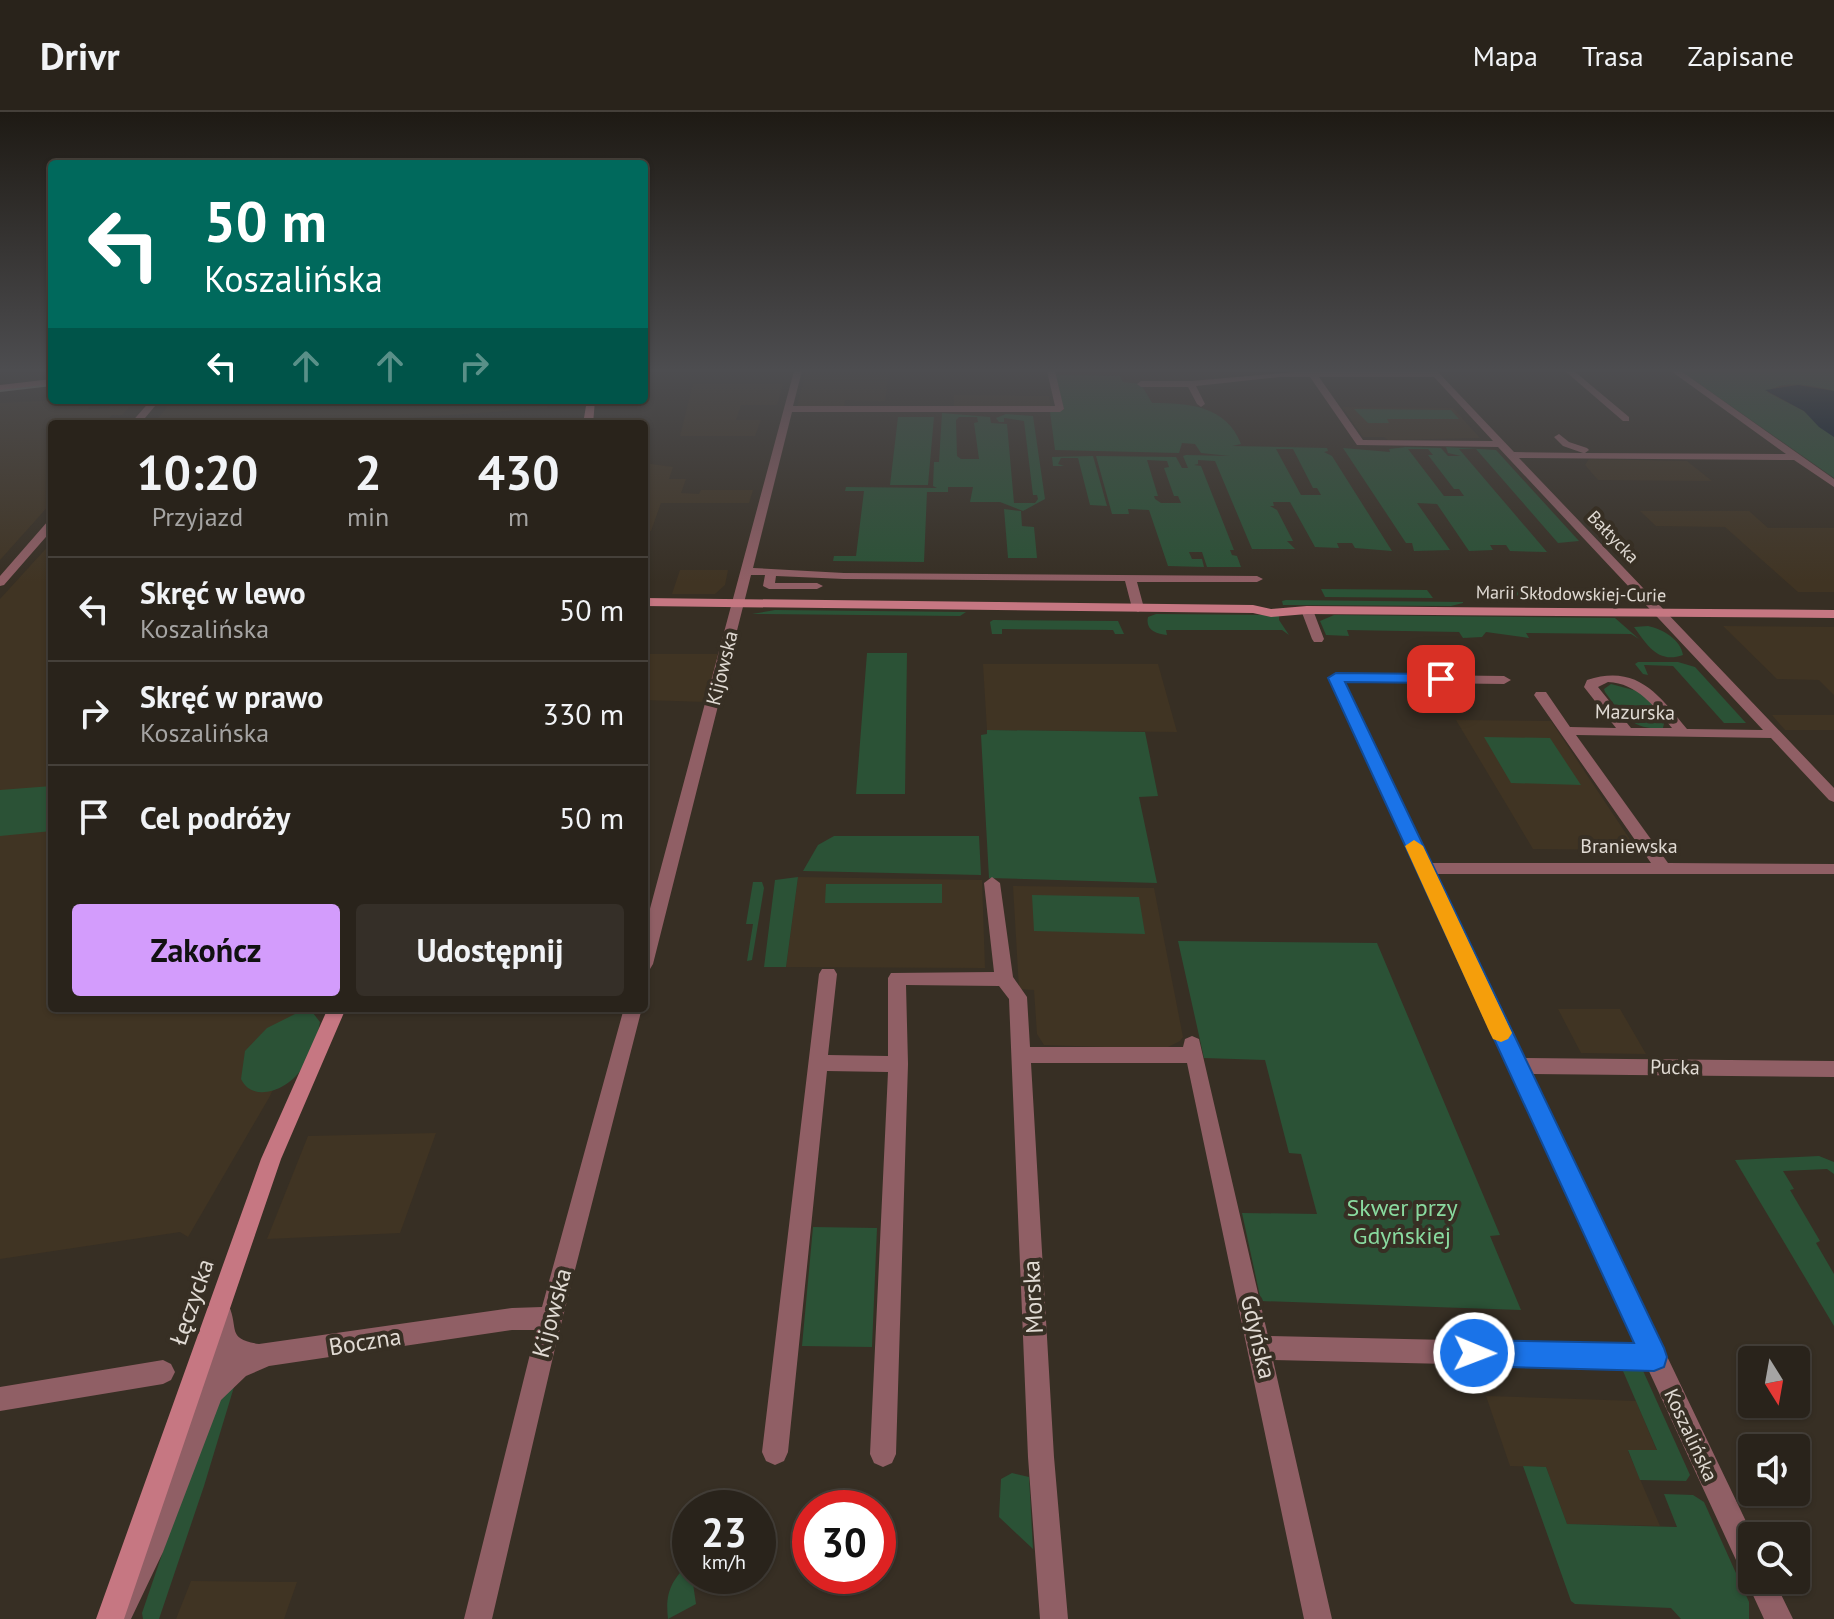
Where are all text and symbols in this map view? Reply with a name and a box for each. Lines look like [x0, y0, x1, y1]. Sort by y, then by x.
text: Drivr [40, 31, 120, 80]
text: Mapa [1473, 37, 1538, 74]
text: Trasa [1582, 37, 1644, 74]
text: Zapisane [1688, 37, 1794, 74]
text: 50 m [204, 185, 327, 257]
icon: left [72, 192, 176, 296]
text: Koszalińska [204, 255, 383, 302]
icon: left [200, 344, 244, 388]
icon: ahead [284, 344, 328, 388]
icon: ahead [368, 344, 412, 388]
icon: right [452, 344, 496, 388]
text: 10:20 [137, 441, 258, 503]
text: 2 [354, 441, 382, 503]
text: 430 [478, 441, 559, 503]
text: Przyjazd [152, 500, 243, 533]
text: min [347, 500, 389, 533]
text: m [508, 500, 529, 533]
street label: Bałtycka [1583, 505, 1644, 568]
text: Skręć w lewo [140, 573, 306, 612]
street label: Marii Skłodowskiej-Curie [1476, 580, 1666, 607]
icon: left [72, 587, 116, 631]
text: 50 m [559, 590, 624, 629]
text: Koszalińska [140, 612, 269, 645]
street label: Kijowska [700, 628, 744, 708]
pin [1407, 645, 1475, 713]
icon: arrive [1419, 657, 1463, 701]
text: Skręć w prawo [140, 677, 323, 716]
icon: right [72, 691, 116, 735]
text: 330 m [543, 694, 624, 733]
street label: Mazurska [1595, 698, 1675, 726]
text: Koszalińska [140, 716, 269, 749]
icon: arrive [72, 795, 116, 839]
text: Cel podróży [140, 798, 290, 837]
text: 50 m [559, 798, 624, 837]
street label: Braniewska [1580, 833, 1678, 859]
button: Zakończ [72, 904, 340, 996]
button: Udostępnij [356, 904, 624, 996]
street label: Pucka [1650, 1054, 1700, 1080]
park label: Skwer przy Gdyńskiej [1346, 1192, 1458, 1251]
street label: Łęczycka [162, 1255, 221, 1349]
street label: Morska [1015, 1260, 1050, 1335]
street label: Kijowska [525, 1265, 578, 1361]
street label: Gdyńska [1234, 1292, 1283, 1382]
position arrow [1432, 1311, 1516, 1395]
street label: Boczna [326, 1320, 403, 1363]
north arrow [1738, 1346, 1810, 1418]
map controls [1738, 1346, 1810, 1594]
street label: Koszalińska [1658, 1385, 1724, 1485]
button: sound [1738, 1434, 1810, 1506]
speed limit sign: 30 [792, 1490, 896, 1594]
text: 23 [701, 1506, 747, 1558]
button: search [1738, 1522, 1810, 1594]
text: km/h [702, 1549, 746, 1575]

